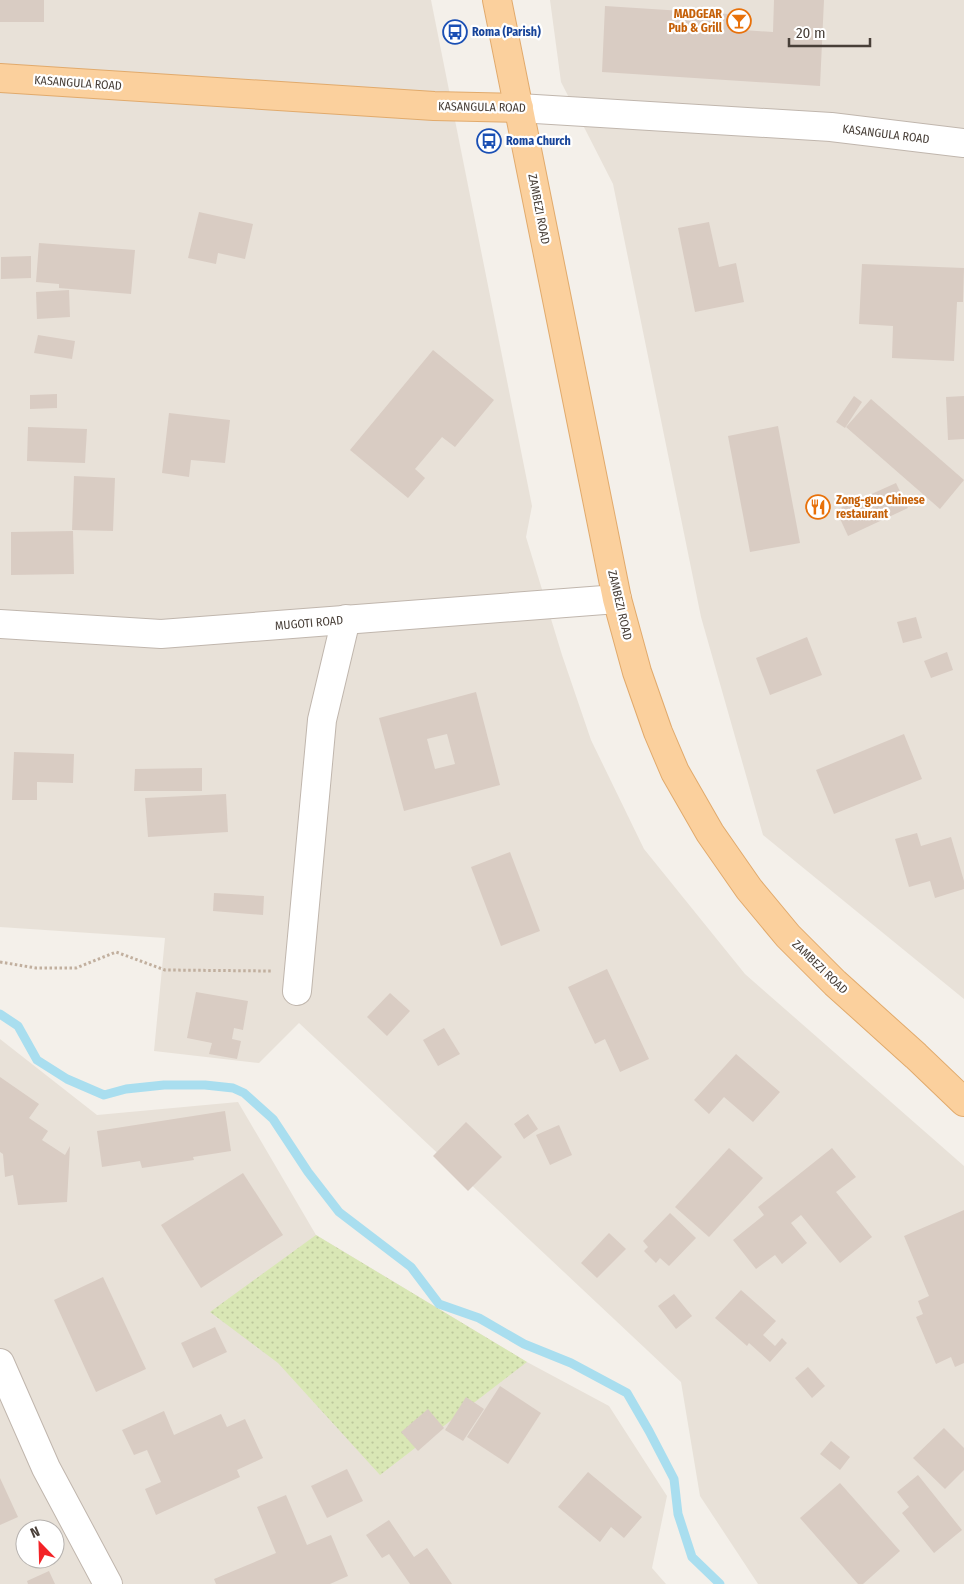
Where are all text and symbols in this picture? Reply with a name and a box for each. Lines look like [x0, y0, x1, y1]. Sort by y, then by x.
place label: MADGEAR Pub & Grill [669, 7, 723, 35]
bar icon: MADGEAR Pub & Grill [726, 8, 752, 34]
scale bar [789, 15, 870, 47]
bus stop icon: Roma (Parish) [442, 19, 468, 45]
text: 20 m [796, 24, 826, 42]
place label: Roma (Parish) [472, 25, 541, 39]
street label: KASANGULA ROAD [34, 73, 122, 93]
street label: KASANGULA ROAD [438, 99, 526, 115]
street label: KASANGULA ROAD [842, 122, 930, 146]
bus stop icon: Roma Church [476, 128, 502, 154]
place label: Roma Church [506, 134, 571, 148]
street label: ZAMBEZI ROAD [525, 173, 553, 245]
place label: Zong-guo Chinese restaurant [836, 493, 925, 521]
restaurant icon: Zong-guo Chinese restaurant [805, 494, 831, 520]
street label: ZAMBEZI ROAD [605, 569, 635, 641]
street label: MUGOTI ROAD [274, 613, 344, 633]
street label: ZAMBEZI ROAD [789, 937, 851, 997]
north arrow [15, 1519, 65, 1569]
text: N [28, 1523, 42, 1542]

